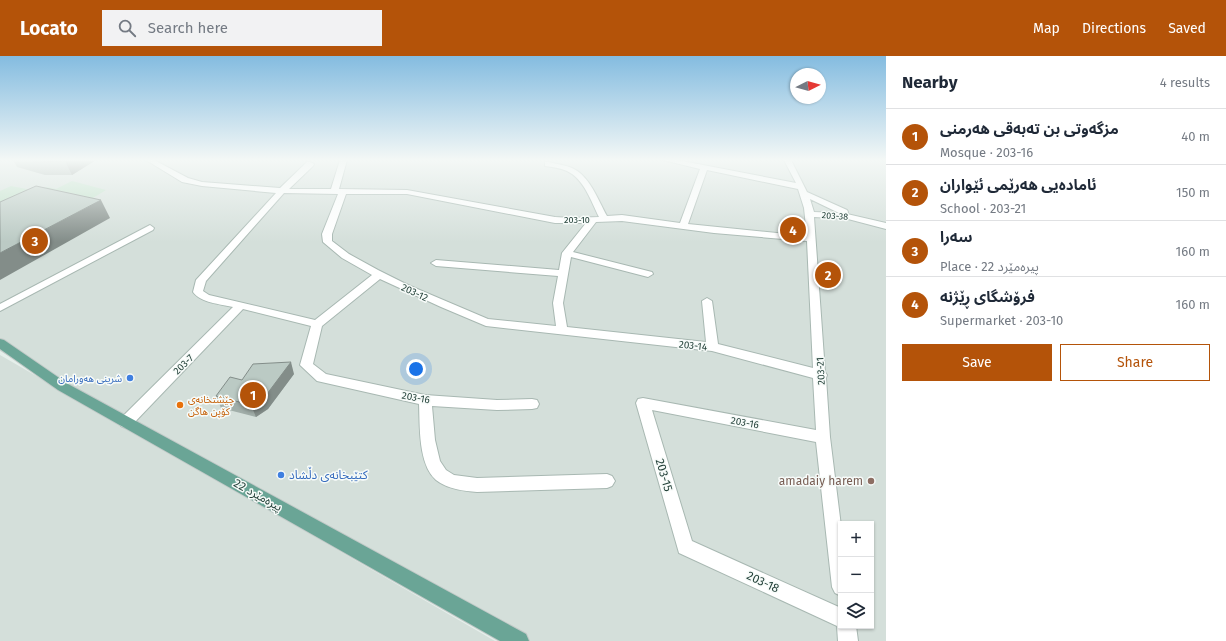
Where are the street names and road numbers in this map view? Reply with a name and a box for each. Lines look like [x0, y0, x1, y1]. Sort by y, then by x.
street label: 203-38 [821, 210, 849, 222]
street label: 203-10 [564, 215, 590, 225]
street label: 203-12 [399, 282, 430, 304]
street label: 203-14 [678, 339, 708, 354]
street label: 203-7 [171, 352, 197, 377]
street label: 203-21 [814, 357, 828, 385]
street label: 203-16 [401, 390, 431, 406]
street label: 203-16 [730, 415, 760, 431]
street label: 203-15 [653, 457, 675, 493]
street label: 22 پیرەمێرد [231, 476, 285, 515]
street label: 203-18 [744, 568, 782, 596]

